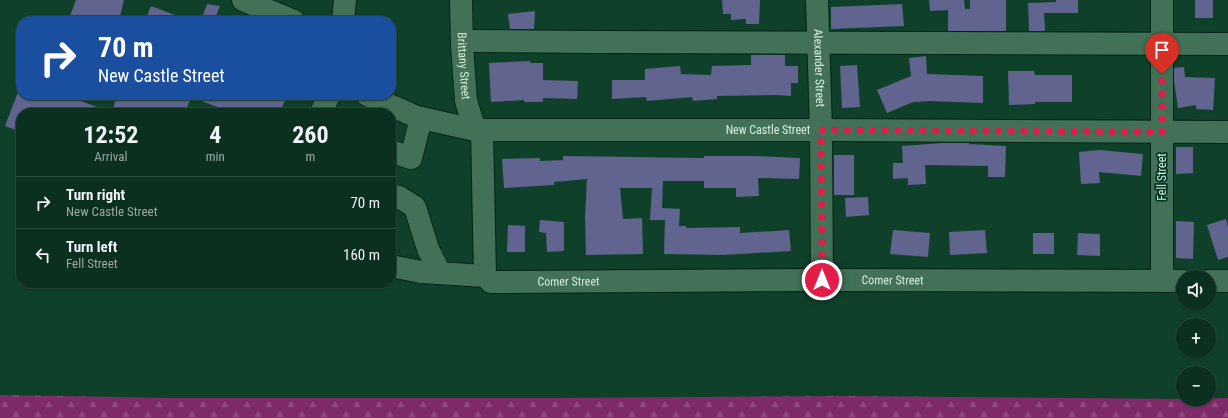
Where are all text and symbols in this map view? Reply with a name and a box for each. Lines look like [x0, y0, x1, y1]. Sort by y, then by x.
street label: Alexander Street [811, 29, 827, 108]
text: 70 m [98, 31, 154, 64]
icon: right [32, 32, 84, 84]
street label: Brittany Street [455, 32, 473, 101]
pin [1145, 33, 1179, 74]
icon: arrive [1151, 39, 1173, 61]
text: New Castle Street [98, 65, 225, 86]
text: 12:52 [83, 121, 138, 149]
text: 4 [209, 121, 221, 149]
text: 260 [292, 121, 329, 149]
street label: New Castle Street [726, 123, 811, 137]
text: Arrival [94, 149, 127, 164]
text: min [206, 149, 225, 164]
text: m [306, 149, 315, 164]
street label: Fell Street [1155, 153, 1169, 201]
text: Turn right [66, 186, 125, 204]
icon: right [32, 192, 54, 214]
text: 70 m [350, 194, 380, 212]
text: New Castle Street [66, 204, 157, 219]
text: Turn left [66, 238, 117, 256]
icon: left [32, 244, 54, 266]
text: 160 m [343, 246, 380, 264]
text: Fell Street [66, 256, 118, 271]
position arrow [801, 259, 843, 301]
map controls [1176, 270, 1216, 406]
button: sound [1176, 270, 1216, 310]
street label: Comer Street [861, 273, 924, 287]
street label: Comer Street [537, 274, 600, 289]
button: + [1176, 318, 1216, 358]
button: − [1176, 366, 1216, 406]

